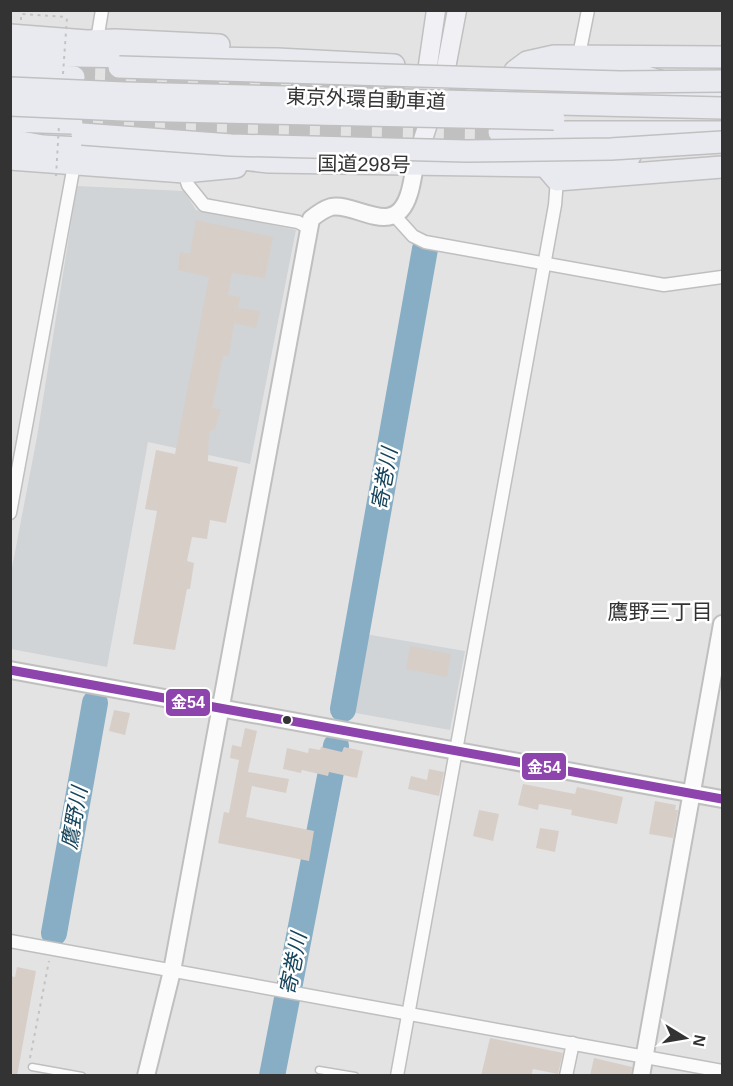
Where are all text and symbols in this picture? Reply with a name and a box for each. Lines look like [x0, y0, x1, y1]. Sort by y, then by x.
street label: 東京外環自動車道 [286, 85, 446, 113]
street label: 国道298号 [317, 152, 411, 176]
water label: 寄巻川 [367, 444, 401, 512]
district label: 鷹野三丁目 [608, 600, 713, 623]
line badge: 金54 [165, 688, 211, 717]
text: 金54 [171, 694, 205, 711]
unlabelled marker [281, 714, 293, 726]
line badge: 金54 [521, 752, 567, 781]
text: 金54 [527, 759, 561, 776]
water label: 鷹野川 [57, 783, 91, 851]
water label: 寄巻川 [276, 929, 311, 997]
north arrow [655, 1008, 715, 1068]
text: N [690, 1033, 709, 1048]

